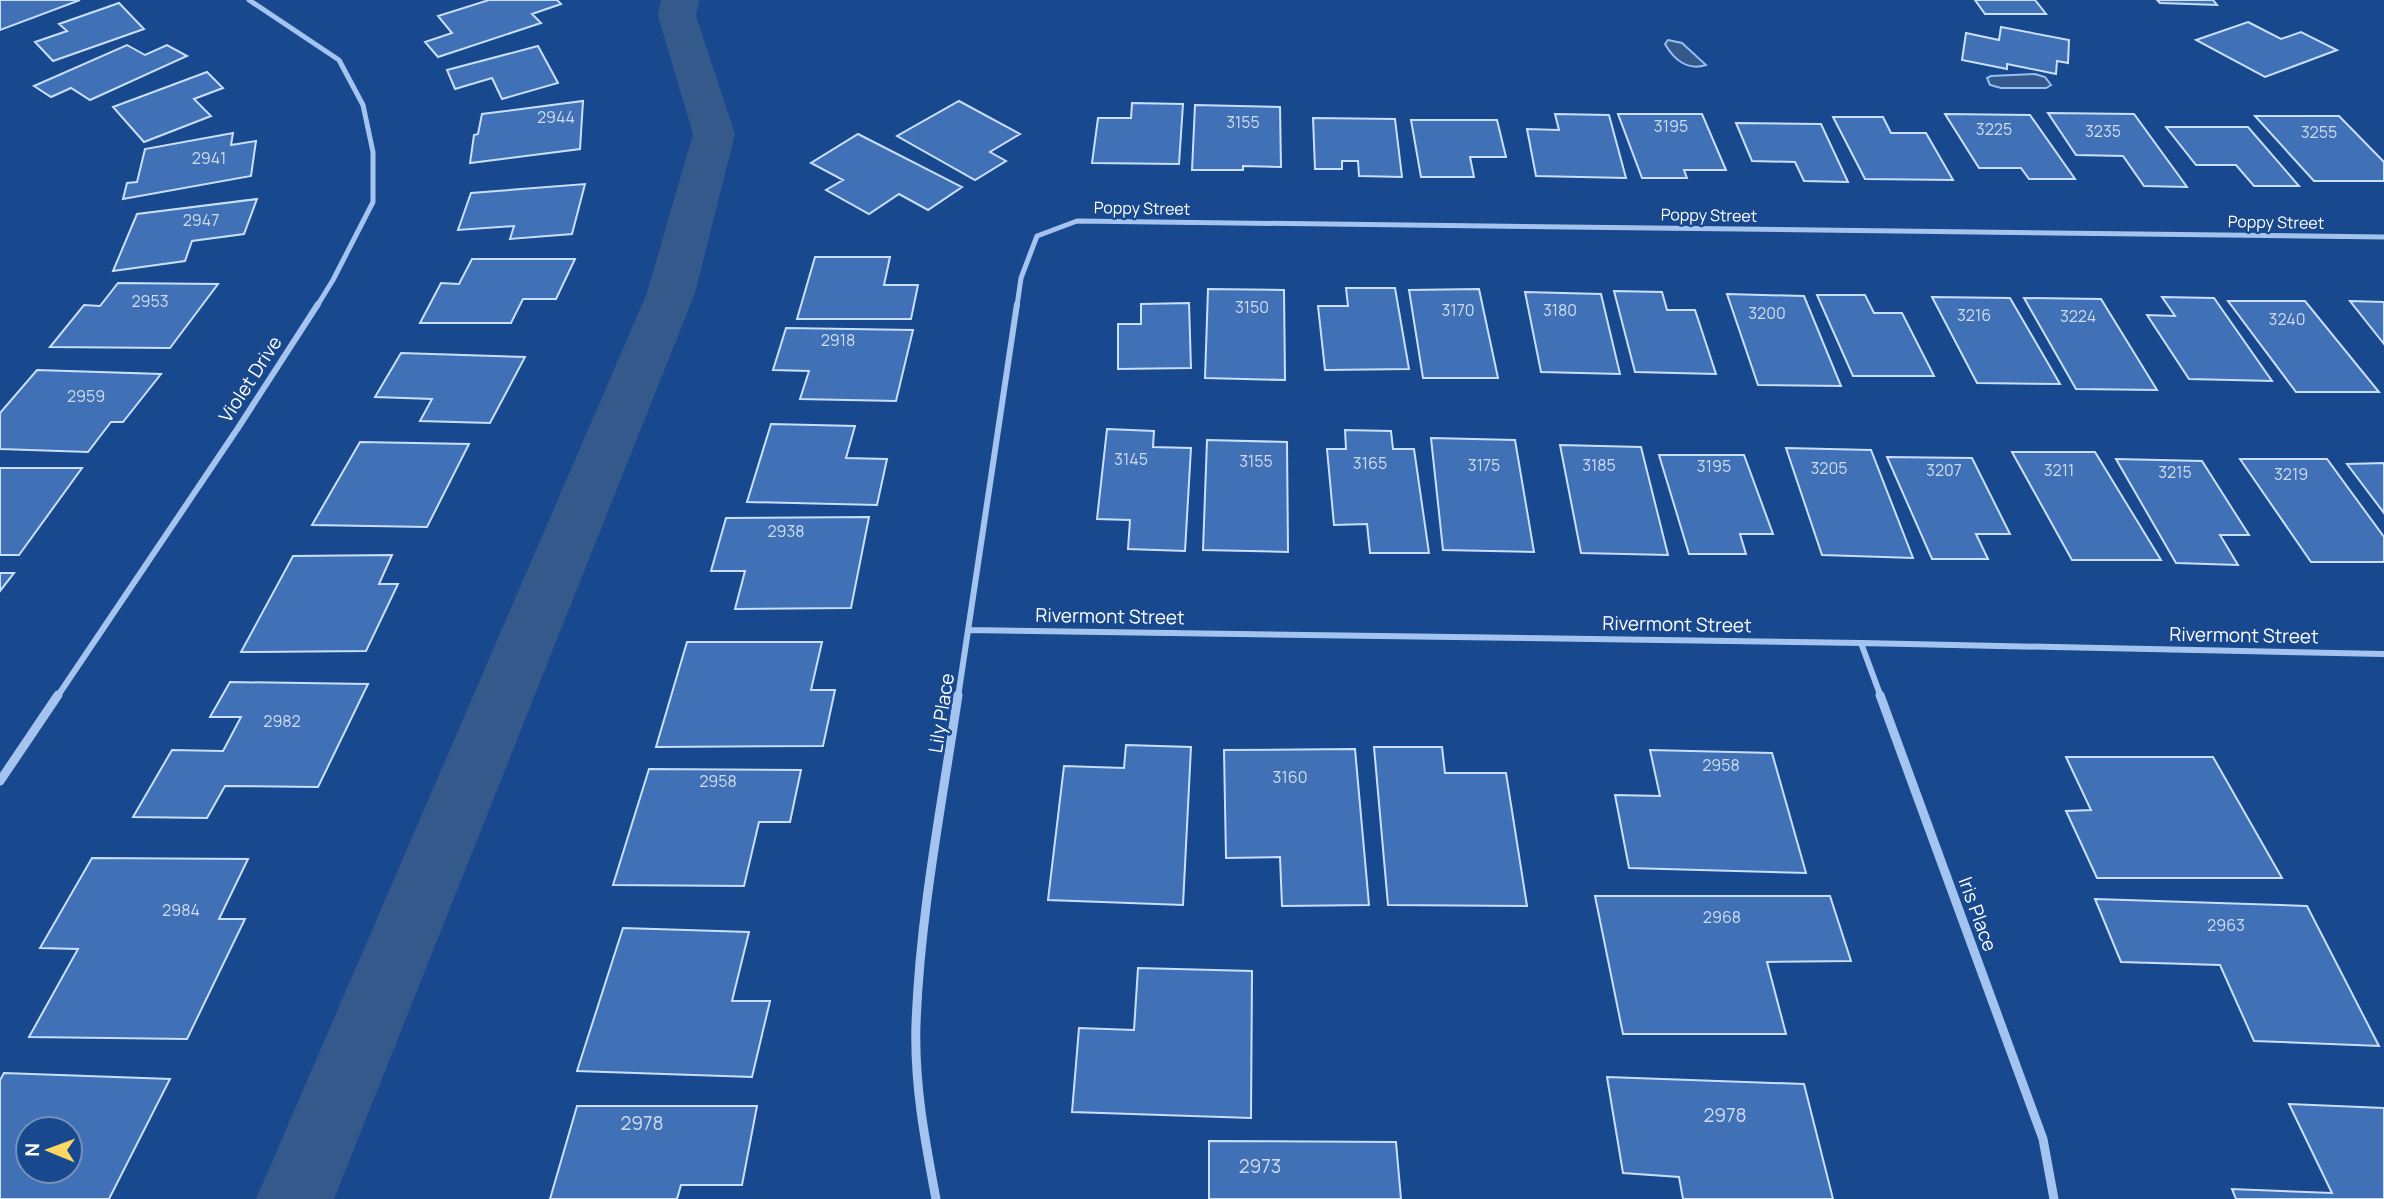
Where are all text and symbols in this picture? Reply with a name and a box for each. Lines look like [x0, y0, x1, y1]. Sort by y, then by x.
house number: 2944 [537, 106, 575, 128]
house number: 3155 [1226, 111, 1260, 133]
house number: 3195 [1654, 115, 1688, 137]
house number: 3225 [1976, 118, 2012, 140]
house number: 3235 [2085, 120, 2121, 142]
house number: 3255 [2301, 121, 2337, 143]
house number: 2941 [192, 147, 226, 169]
street label: Poppy Street [1094, 196, 1190, 220]
street label: Poppy Street [1661, 203, 1757, 227]
house number: 2947 [183, 209, 219, 231]
street label: Poppy Street [2228, 210, 2324, 234]
house number: 2953 [131, 290, 169, 312]
house number: 3150 [1235, 296, 1269, 318]
house number: 3170 [1442, 299, 1474, 321]
house number: 3180 [1543, 299, 1577, 321]
house number: 3200 [1748, 302, 1786, 324]
house number: 3216 [1957, 304, 1991, 326]
house number: 3224 [2060, 305, 2096, 327]
house number: 3240 [2269, 308, 2305, 330]
house number: 2918 [821, 329, 855, 351]
street label: Violet Drive [212, 331, 288, 427]
house number: 2959 [67, 385, 105, 407]
house number: 3145 [1114, 448, 1148, 470]
house number: 3155 [1239, 450, 1273, 472]
house number: 3165 [1353, 452, 1387, 474]
house number: 3175 [1468, 454, 1500, 476]
house number: 3185 [1582, 454, 1616, 476]
house number: 3195 [1697, 455, 1731, 477]
house number: 3205 [1811, 457, 1847, 479]
house number: 3207 [1926, 459, 1962, 481]
house number: 3211 [2044, 459, 2074, 481]
house number: 3215 [2158, 461, 2192, 483]
house number: 3219 [2274, 463, 2308, 485]
house number: 2938 [767, 520, 805, 542]
street label: Rivermont Street [1035, 602, 1185, 630]
street label: Rivermont Street [1602, 610, 1752, 638]
street label: Rivermont Street [2169, 621, 2319, 649]
street label: Lily Place [922, 671, 960, 755]
house number: 2982 [263, 710, 301, 732]
house number: 2958 [1702, 754, 1740, 776]
house number: 3160 [1273, 766, 1307, 788]
house number: 2958 [699, 770, 737, 792]
street label: Iris Place [1953, 873, 2003, 955]
house number: 2984 [162, 899, 200, 921]
house number: 2968 [1703, 906, 1741, 928]
house number: 2963 [2207, 914, 2245, 936]
house number: 2978 [1704, 1102, 1746, 1128]
house number: 2978 [621, 1110, 663, 1136]
north arrow [14, 1115, 84, 1185]
text: N [19, 1143, 45, 1157]
house number: 2973 [1239, 1153, 1281, 1179]

